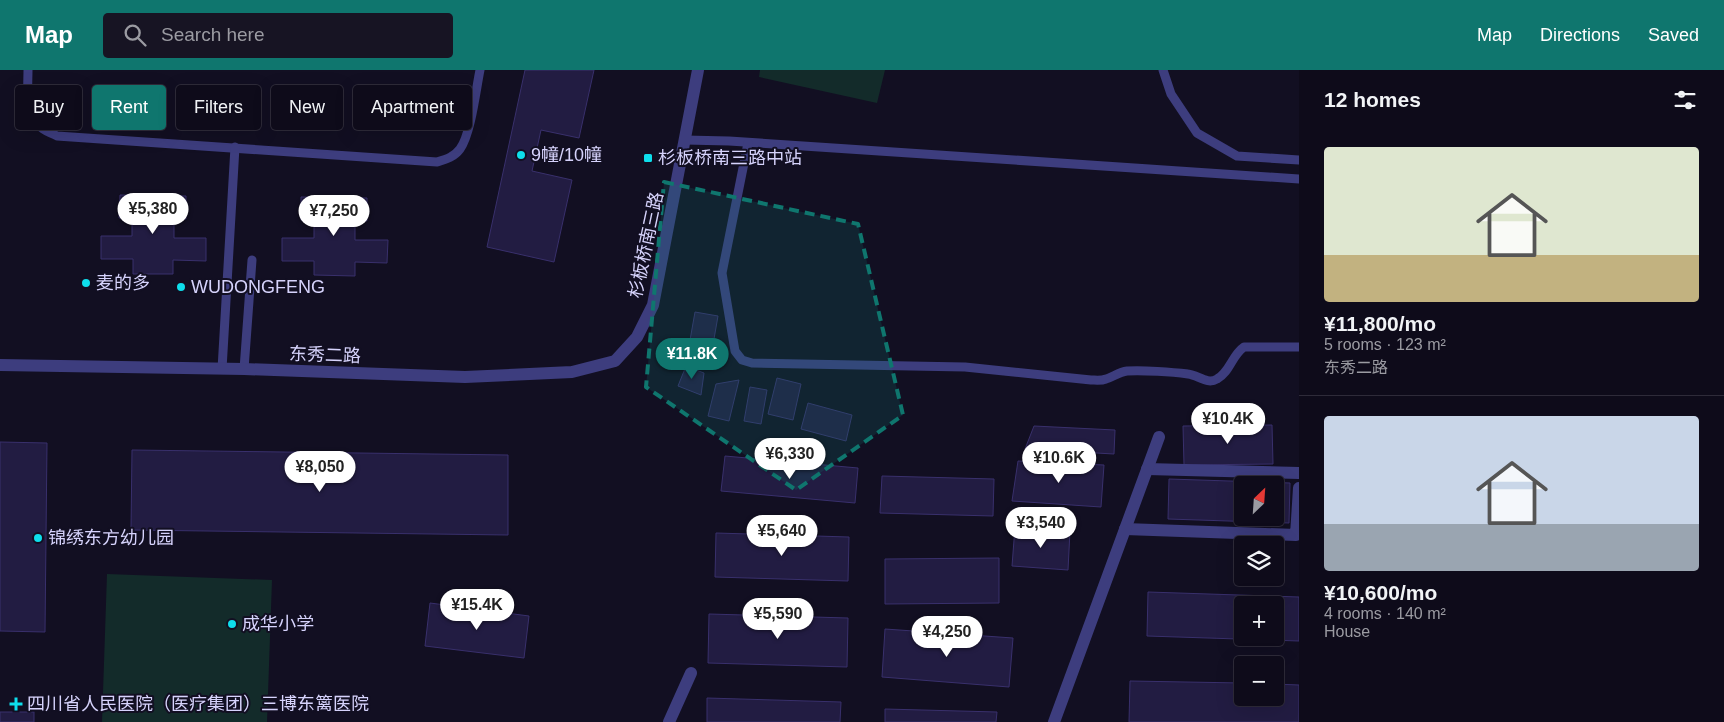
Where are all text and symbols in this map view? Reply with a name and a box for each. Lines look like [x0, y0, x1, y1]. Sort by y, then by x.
search box [103, 13, 453, 58]
text: Map [25, 21, 73, 48]
icon: search [121, 21, 149, 49]
text: Search here [161, 24, 265, 45]
text: Map [1477, 25, 1512, 45]
text: Directions [1540, 25, 1620, 45]
text: Saved [1648, 25, 1699, 45]
chip: Buy [15, 85, 82, 130]
chip: Rent [92, 85, 166, 130]
chip: Filters [176, 85, 261, 130]
chip: New [271, 85, 343, 130]
chip: Apartment [353, 85, 472, 130]
icon: filters [1671, 86, 1699, 114]
text: 12 homes [1324, 88, 1421, 111]
place label: 9幢/10幢 [531, 145, 602, 165]
place label: 杉板桥南三路中站 [658, 148, 802, 168]
marker: 9幢/10幢 [515, 149, 527, 161]
marker: 杉板桥南三路中站 [642, 152, 654, 164]
icon: home [1467, 180, 1557, 270]
street label: 杉板桥南三路 [625, 190, 667, 300]
pin: ¥5,380 [112, 192, 194, 235]
pin: ¥7,250 [293, 194, 375, 237]
text: ¥5,380 [129, 200, 177, 217]
text: ¥7,250 [310, 202, 358, 219]
place label: 麦的多 [96, 273, 150, 293]
marker: 麦的多 [80, 277, 92, 289]
place label: WUDONGFENG [191, 277, 325, 297]
marker: WUDONGFENG [175, 281, 187, 293]
text: ¥11,800/mo [1324, 312, 1436, 335]
text: 5 rooms · 123 m² [1324, 336, 1446, 353]
pin: ¥11.8K [651, 338, 733, 380]
street label: 东秀二路 [289, 344, 361, 366]
text: ¥11.8K [667, 345, 717, 362]
text: 东秀二路 [1324, 359, 1388, 376]
pin: ¥10.4K [1187, 402, 1269, 445]
text: ¥10.4K [1202, 410, 1254, 427]
pin: ¥6,330 [749, 438, 831, 480]
pin: ¥10.6K [1018, 442, 1100, 484]
text: ¥6,330 [766, 445, 814, 462]
icon: home [1467, 448, 1557, 538]
text: ¥10.6K [1033, 449, 1085, 466]
pin: ¥8,050 [279, 450, 361, 493]
text: ¥8,050 [296, 458, 344, 475]
north arrow [1234, 476, 1284, 526]
map controls [1234, 476, 1284, 706]
pin: ¥3,540 [1000, 506, 1082, 549]
pin: ¥5,640 [741, 514, 823, 557]
text: ¥3,540 [1017, 514, 1065, 531]
text: ¥5,640 [758, 522, 806, 539]
place label: 锦绣东方幼儿园 [48, 528, 174, 548]
marker: 锦绣东方幼儿园 [32, 532, 44, 544]
button: layers [1234, 536, 1284, 586]
text: ¥10,600/mo [1324, 581, 1437, 604]
pin: ¥15.4K [436, 588, 518, 631]
text: ¥15.4K [451, 596, 503, 613]
button: + [1234, 596, 1284, 646]
pin: ¥5,590 [737, 598, 819, 640]
text: ¥5,590 [754, 605, 802, 622]
text: 4 rooms · 140 m² [1324, 605, 1446, 622]
place label: 成华小学 [242, 614, 314, 634]
pin: ¥4,250 [906, 616, 988, 658]
marker: 成华小学 [226, 618, 238, 630]
text: ¥4,250 [923, 623, 971, 640]
text: House [1324, 623, 1370, 640]
button: − [1234, 656, 1284, 706]
place label: 四川省人民医院（医疗集团）三博东篱医院 [27, 694, 369, 714]
marker: 四川省人民医院（医疗集团）三博东篱医院 [9, 697, 23, 711]

